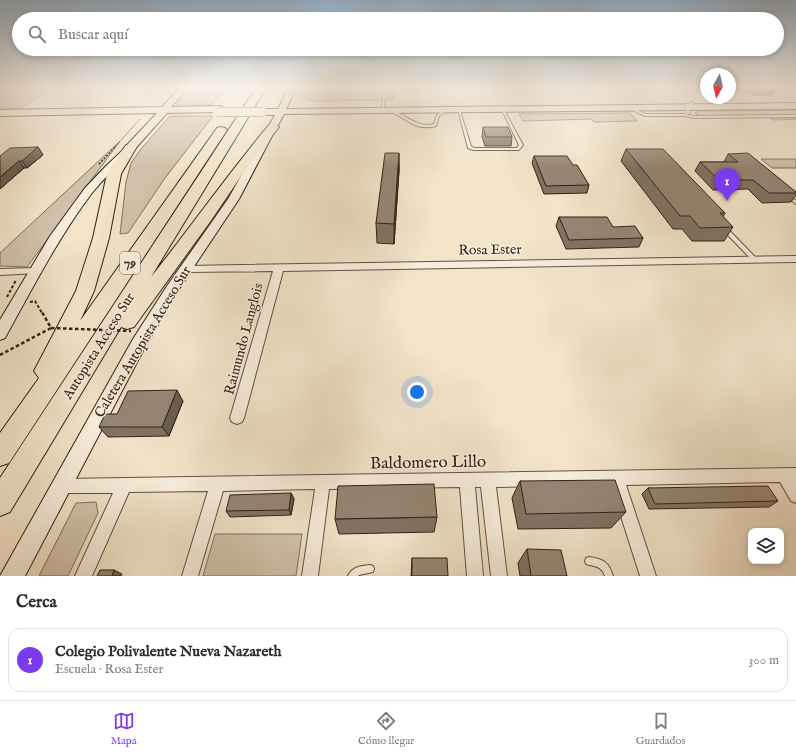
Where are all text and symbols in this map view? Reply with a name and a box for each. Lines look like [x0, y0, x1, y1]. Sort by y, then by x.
search box [12, 12, 784, 56]
icon: search [26, 23, 48, 45]
text: Buscar aquí [58, 25, 128, 44]
north arrow [700, 68, 736, 104]
pin: 1 [714, 168, 740, 201]
street label: Rosa Ester [458, 240, 522, 260]
road number: 79 [120, 252, 140, 274]
street label: Caletera Autopista Acceso Sur [91, 263, 195, 421]
street label: Raimundo Langlois [220, 281, 268, 397]
street label: Autopista Acceso Sur [60, 290, 138, 402]
your location [407, 382, 427, 402]
street label: Baldomero Lillo [370, 451, 486, 475]
map controls [748, 528, 784, 564]
button: layers [748, 528, 784, 564]
text: Cerca [16, 592, 57, 613]
text: Colegio Polivalente Nueva Nazareth [55, 642, 281, 661]
text: 1 [28, 652, 32, 669]
text: 300 m [748, 652, 779, 669]
text: Escuela · Rosa Ester [55, 661, 163, 678]
tab: Mapa [111, 710, 137, 748]
tab: Cómo llegar [358, 710, 414, 748]
tab: Guardados [636, 710, 685, 748]

